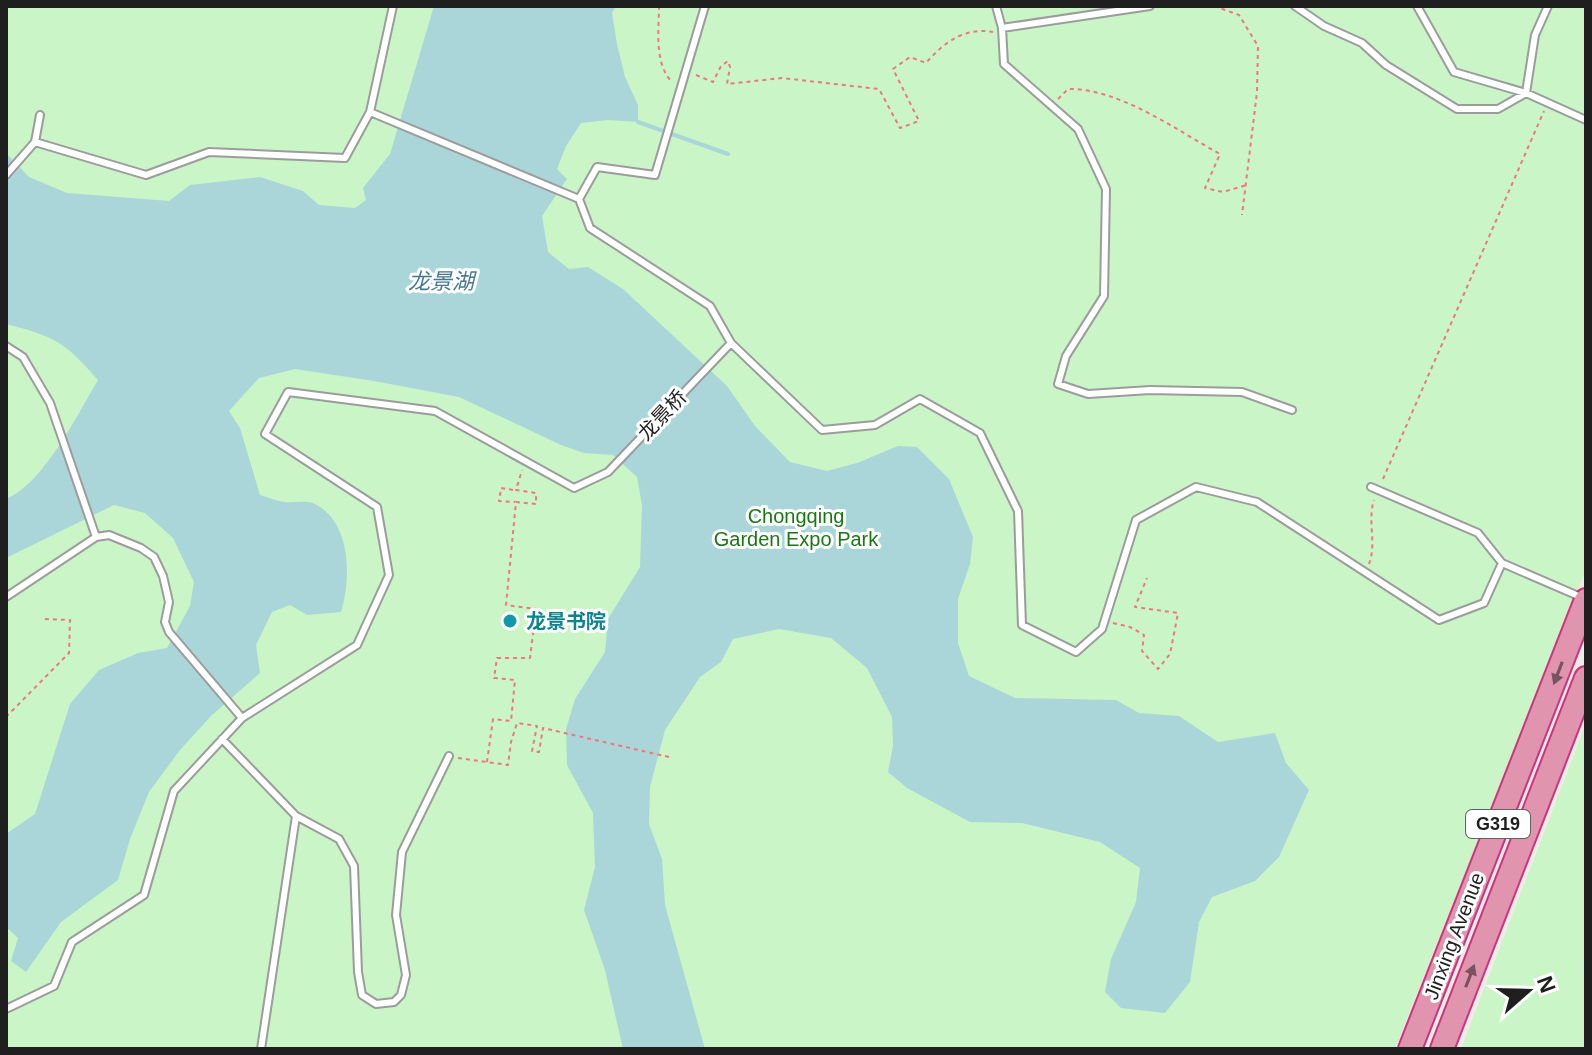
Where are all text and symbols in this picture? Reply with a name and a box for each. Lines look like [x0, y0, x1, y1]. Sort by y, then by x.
water label: 龙景湖 [408, 269, 477, 294]
street label: 龙景桥 [633, 386, 691, 444]
park label: Chongqing Garden Expo Park [714, 505, 879, 550]
place label: 龙景书院 [526, 610, 606, 632]
marker: 龙景书院 [501, 612, 519, 630]
one-way arrow [1551, 661, 1564, 685]
road number: G319 [1466, 810, 1530, 838]
street label: Jinxing Avenue [1420, 869, 1488, 1003]
north arrow [1488, 951, 1568, 1031]
one-way arrow [1464, 964, 1477, 988]
text: N [1532, 973, 1561, 996]

